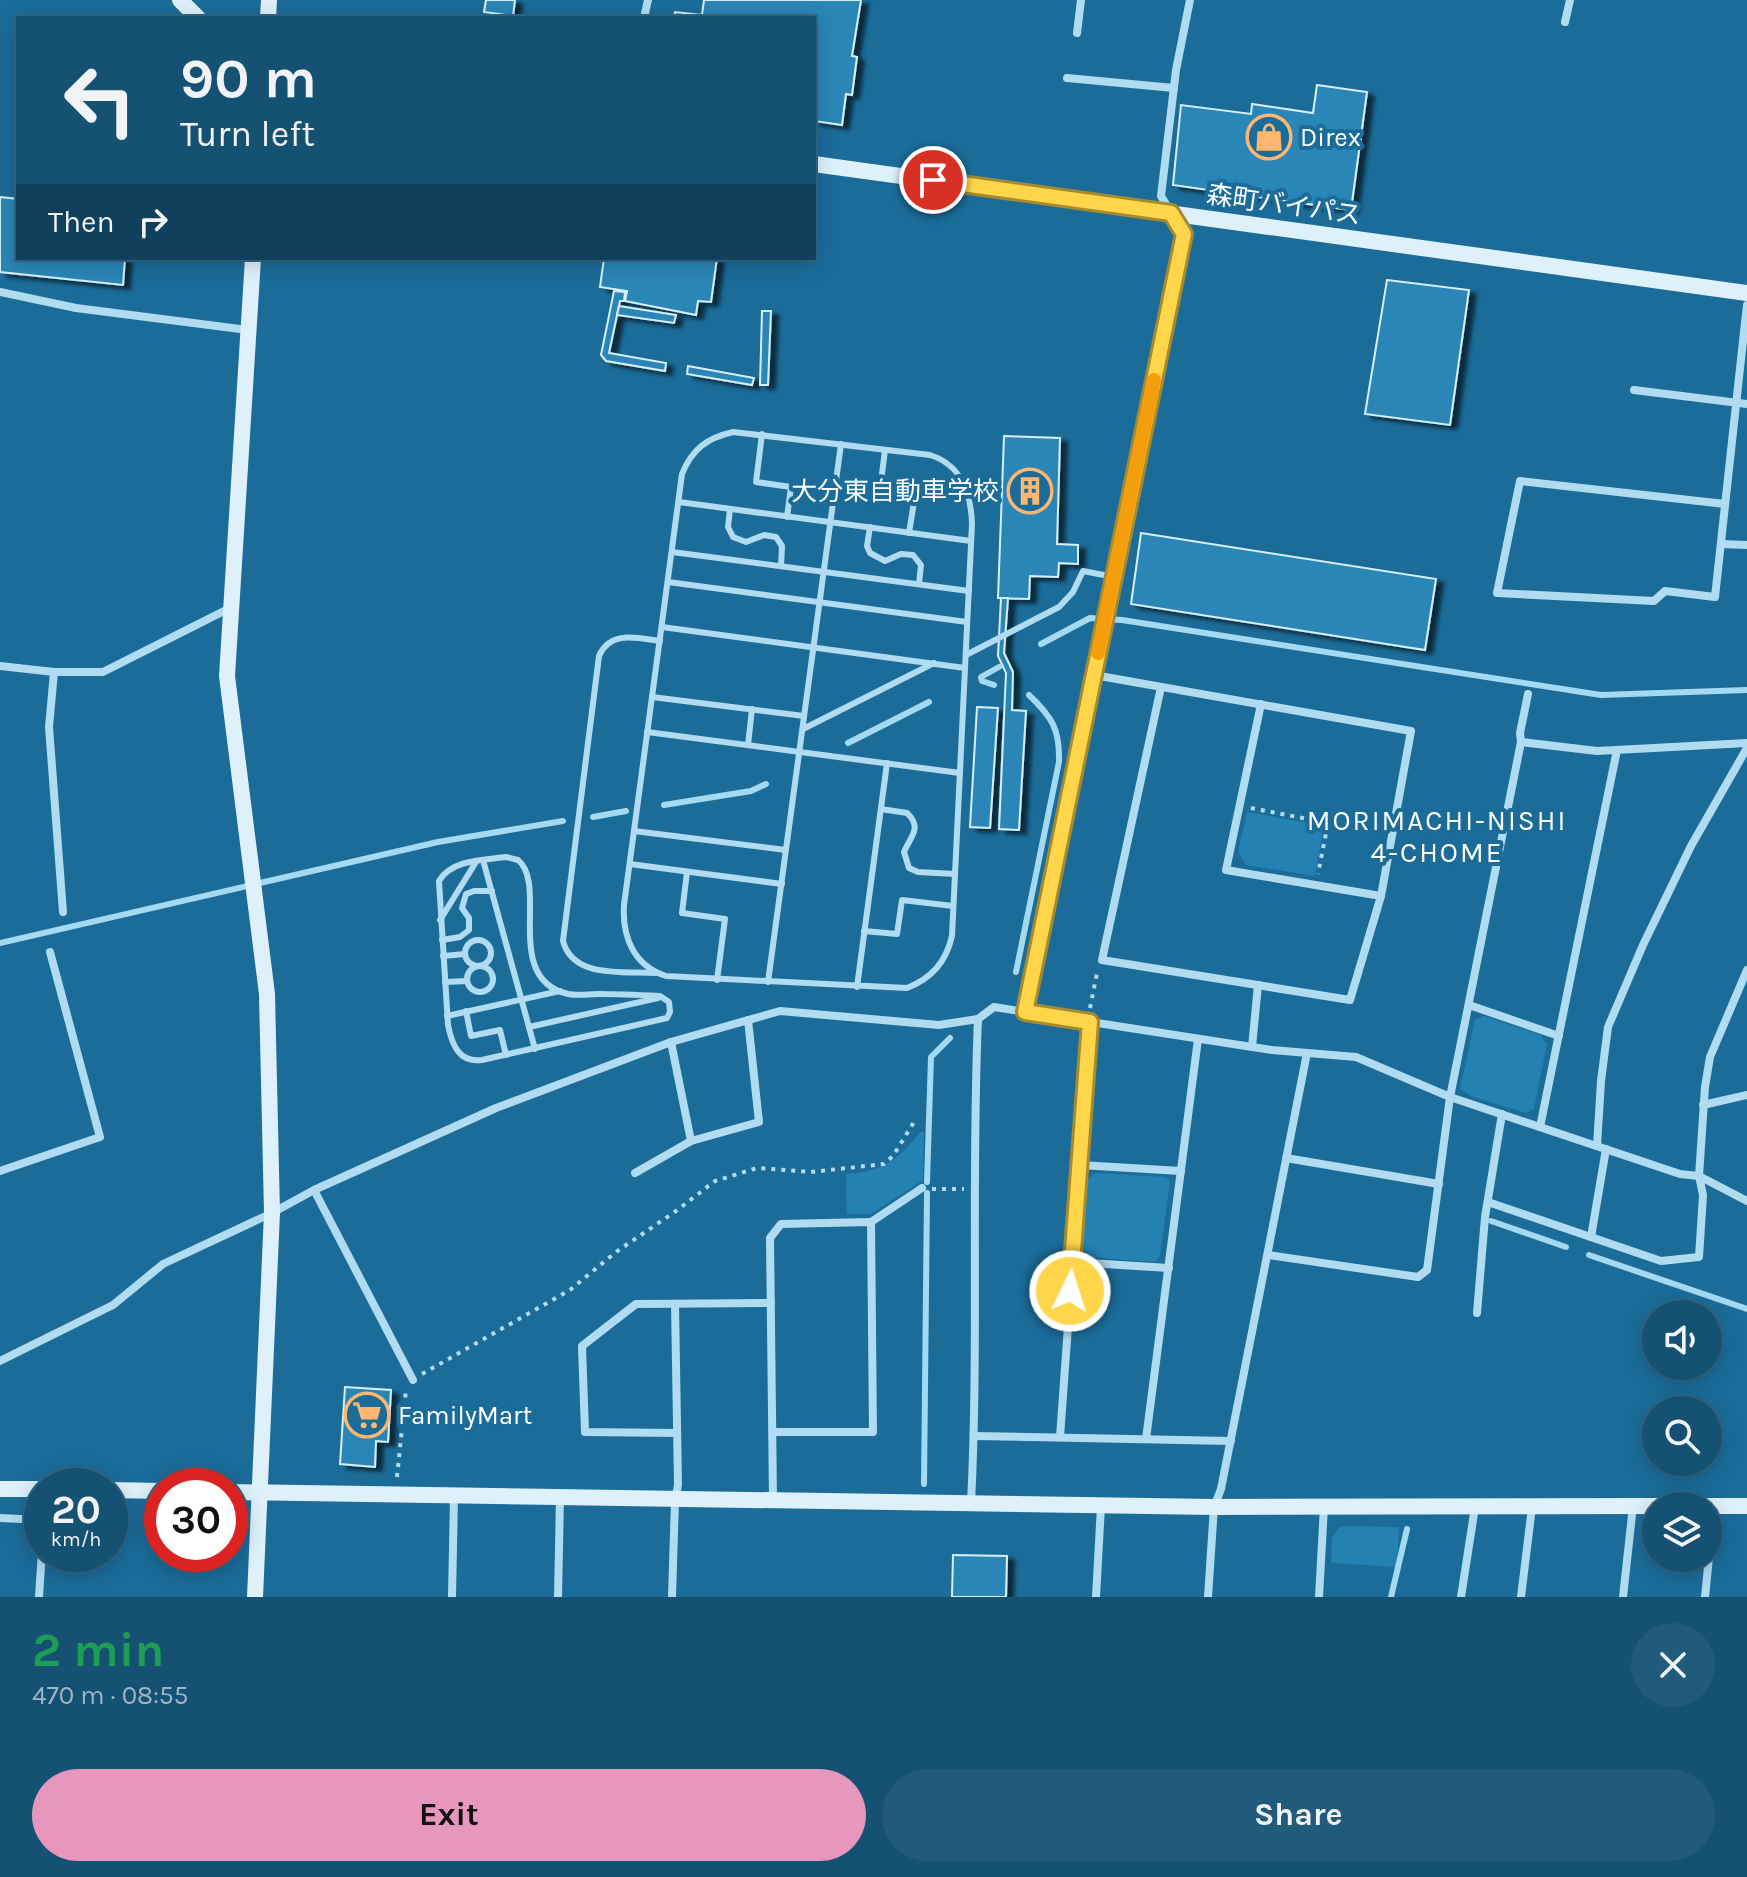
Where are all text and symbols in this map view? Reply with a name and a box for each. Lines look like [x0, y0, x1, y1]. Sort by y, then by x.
text: 90 m [180, 46, 317, 111]
icon: left [48, 48, 152, 152]
text: Turn left [180, 113, 315, 155]
shop icon: Direx [1245, 113, 1293, 161]
place label: Direx [1300, 122, 1361, 153]
pin [899, 146, 967, 214]
icon: arrive [911, 158, 955, 202]
street label: 森町バイパス [1205, 179, 1363, 231]
icon: right [131, 200, 175, 244]
text: Then [48, 204, 115, 240]
building icon: 大分東自動車学校 [1006, 467, 1054, 515]
place label: 大分東自動車学校 [791, 476, 999, 507]
district label: MORIMACHI-NISHI 4-CHOME [1307, 804, 1567, 869]
position arrow [1028, 1249, 1112, 1333]
map controls [1642, 1300, 1722, 1572]
button: sound [1642, 1300, 1722, 1380]
supermarket icon: FamilyMart [343, 1391, 391, 1439]
button: search [1642, 1396, 1722, 1476]
place label: FamilyMart [398, 1400, 533, 1431]
speed limit sign: 30 [144, 1468, 248, 1572]
text: 20 [51, 1486, 101, 1533]
button: layers [1642, 1492, 1722, 1572]
text: km/h [51, 1528, 101, 1551]
text: 2 min [32, 1622, 164, 1678]
button: close [1631, 1623, 1715, 1707]
text: 470 m · 08:55 [32, 1680, 188, 1711]
button: Exit [32, 1769, 866, 1861]
button: Share [882, 1769, 1715, 1861]

